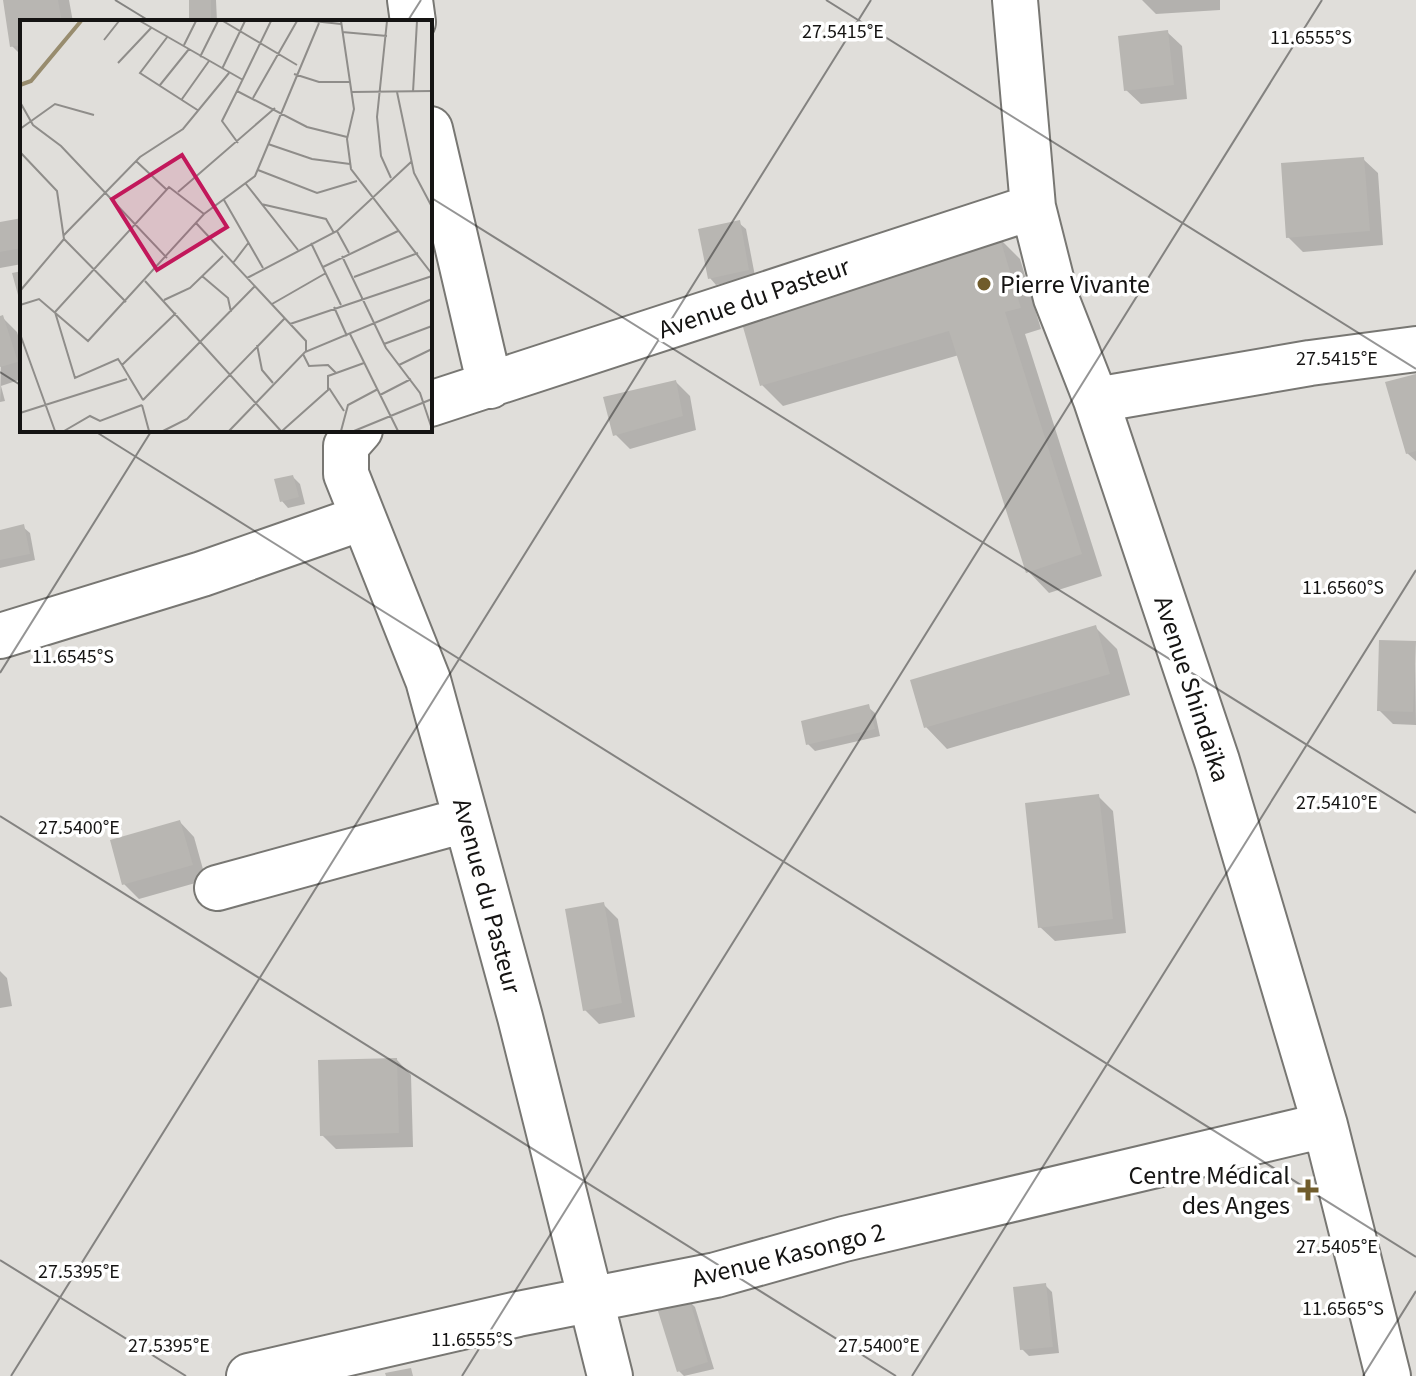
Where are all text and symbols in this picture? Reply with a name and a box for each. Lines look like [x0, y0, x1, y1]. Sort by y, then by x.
text: 27.5415°E [802, 18, 884, 46]
inset map [20, 20, 432, 432]
text: 11.6555°S [1270, 24, 1352, 52]
street label: Avenue du Pasteur [653, 248, 856, 348]
place label: Pierre Vivante [1000, 266, 1150, 303]
marker: Pierre Vivante [975, 275, 993, 293]
text: 27.5415°E [1296, 345, 1378, 373]
text: 11.6560°S [1302, 574, 1384, 602]
street label: Avenue Shindaïka [1144, 591, 1240, 787]
text: 11.6545°S [32, 643, 114, 671]
text: 27.5410°E [1296, 789, 1378, 817]
street label: Avenue du Pasteur [443, 794, 531, 999]
text: 27.5400°E [38, 814, 120, 842]
place label: Centre Médical des Anges [1128, 1157, 1290, 1224]
marker: Centre Médical des Anges [1297, 1179, 1319, 1201]
street label: Avenue Kasongo 2 [688, 1213, 888, 1297]
text: 27.5405°E [1296, 1233, 1378, 1261]
text: 27.5395°E [38, 1258, 120, 1286]
text: 11.6565°S [1302, 1295, 1384, 1323]
text: 11.6555°S [431, 1326, 513, 1354]
text: 27.5395°E [128, 1332, 210, 1360]
text: 27.5400°E [838, 1332, 920, 1360]

